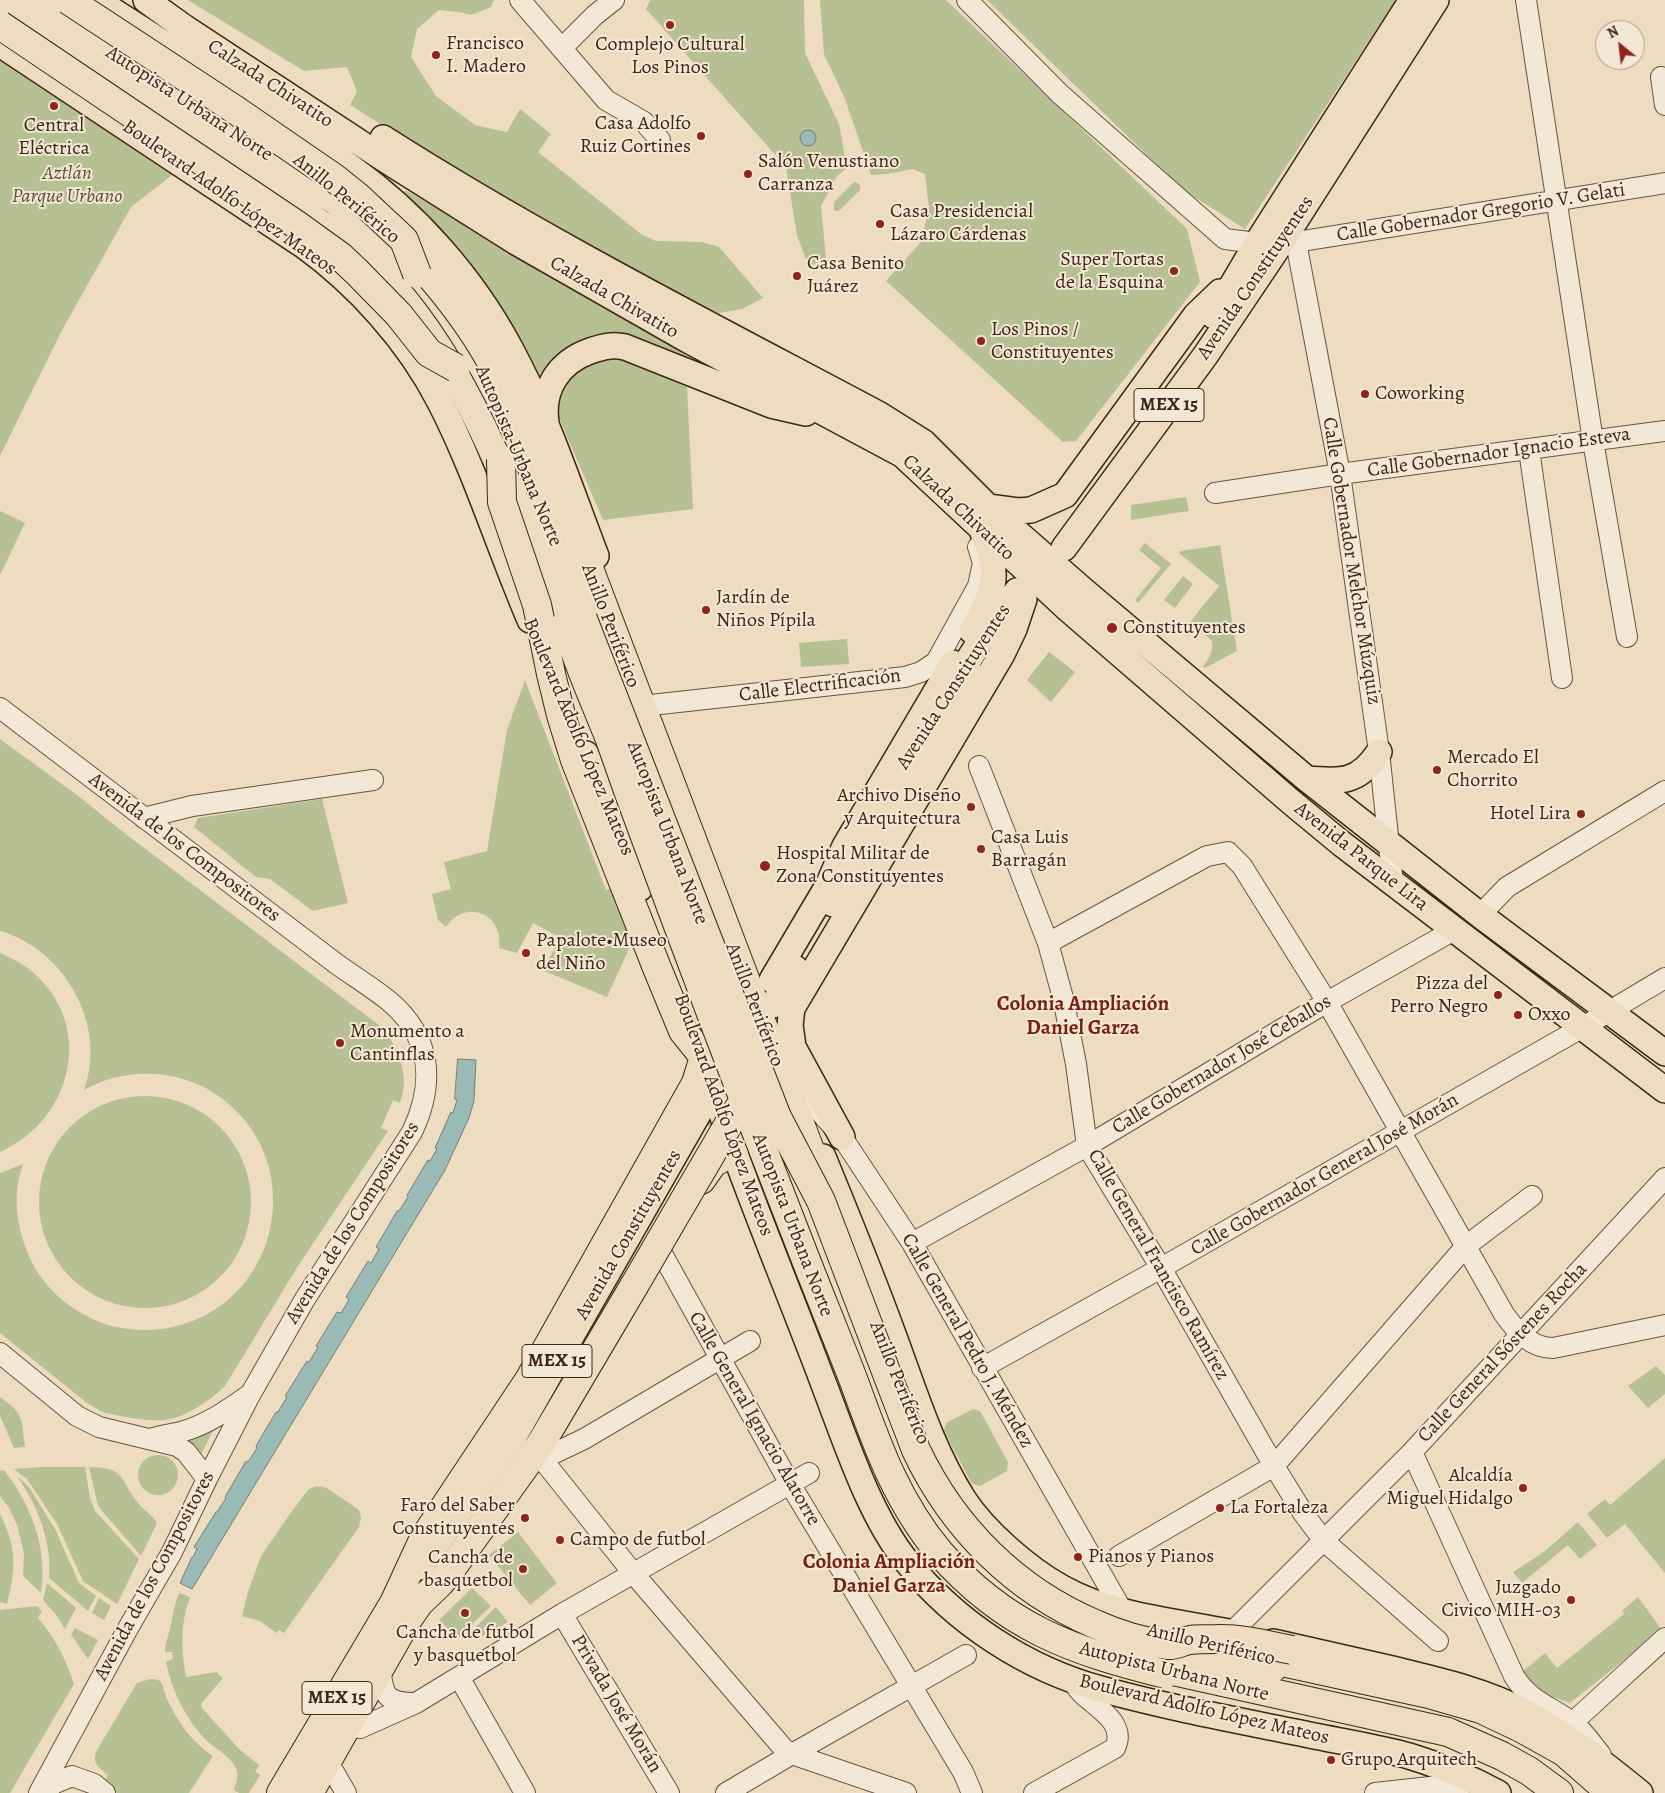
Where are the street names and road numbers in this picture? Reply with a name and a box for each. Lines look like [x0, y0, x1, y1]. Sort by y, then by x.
street label: Calzada Chivatito [203, 35, 337, 133]
street label: Autopista Urbana Norte [101, 41, 277, 167]
street label: Boulevard Adolfo López Mateos [117, 115, 341, 281]
street label: Anillo Periférico [288, 149, 404, 249]
street label: Calle Gobernador Gregorio V. Gelati [1335, 178, 1627, 248]
street label: Avenida Constituyentes [1192, 192, 1320, 364]
street label: Calzada Chivatito [545, 251, 683, 345]
street label: Autopista Urbana Norte [469, 362, 567, 550]
road number: MEX 15 [1134, 388, 1204, 422]
street label: Calle Gobernador Melchor Múzquiz [1316, 416, 1386, 706]
street label: Calle Gobernador Ignacio Esteva [1366, 423, 1632, 483]
street label: Calzada Chivatito [897, 450, 1019, 566]
street label: Anillo Periférico [575, 561, 645, 691]
street label: Avenida Constituyentes [892, 600, 1016, 774]
street label: Boulevard Adolfo López Mateos [517, 615, 639, 859]
street label: Calle Electrificación [738, 664, 902, 708]
street label: Autopista Urbana Norte [621, 738, 713, 928]
street label: Avenida de los Compositores [83, 768, 285, 928]
street label: Avenida Parque Lira [1289, 797, 1433, 917]
street label: Anillo Periférico [719, 940, 789, 1070]
street label: Calle Gobernador José Ceballos [1108, 990, 1336, 1140]
street label: Boulevard Adolfo López Mateos [668, 991, 778, 1239]
street label: Calle Gobernador General José Morán [1187, 1088, 1463, 1262]
street label: Avenida de los Compositores [281, 1117, 425, 1329]
street label: Autopista Urbana Norte [746, 1130, 838, 1320]
street label: Calle General Francisco Ramírez [1082, 1145, 1234, 1385]
street label: Avenida Constituyentes [571, 1146, 687, 1324]
street label: Calle General Pedro J. Méndez [896, 1229, 1038, 1453]
street label: Calle General Sóstenes Rocha [1413, 1258, 1593, 1448]
street label: Calle General Ignacio Alatorre [683, 1308, 825, 1530]
street label: Anillo Periférico [863, 1318, 935, 1448]
road number: MEX 15 [522, 1344, 592, 1378]
street label: Avenida de los Compositores [90, 1467, 220, 1685]
street label: Anillo Periférico [1145, 1619, 1277, 1671]
street label: Privada José Morán [565, 1631, 667, 1777]
street label: Autopista Urbana Norte [1077, 1637, 1271, 1707]
street label: Boulevard Adolfo López Mateos [1077, 1670, 1331, 1750]
road number: MEX 15 [302, 1682, 372, 1715]

